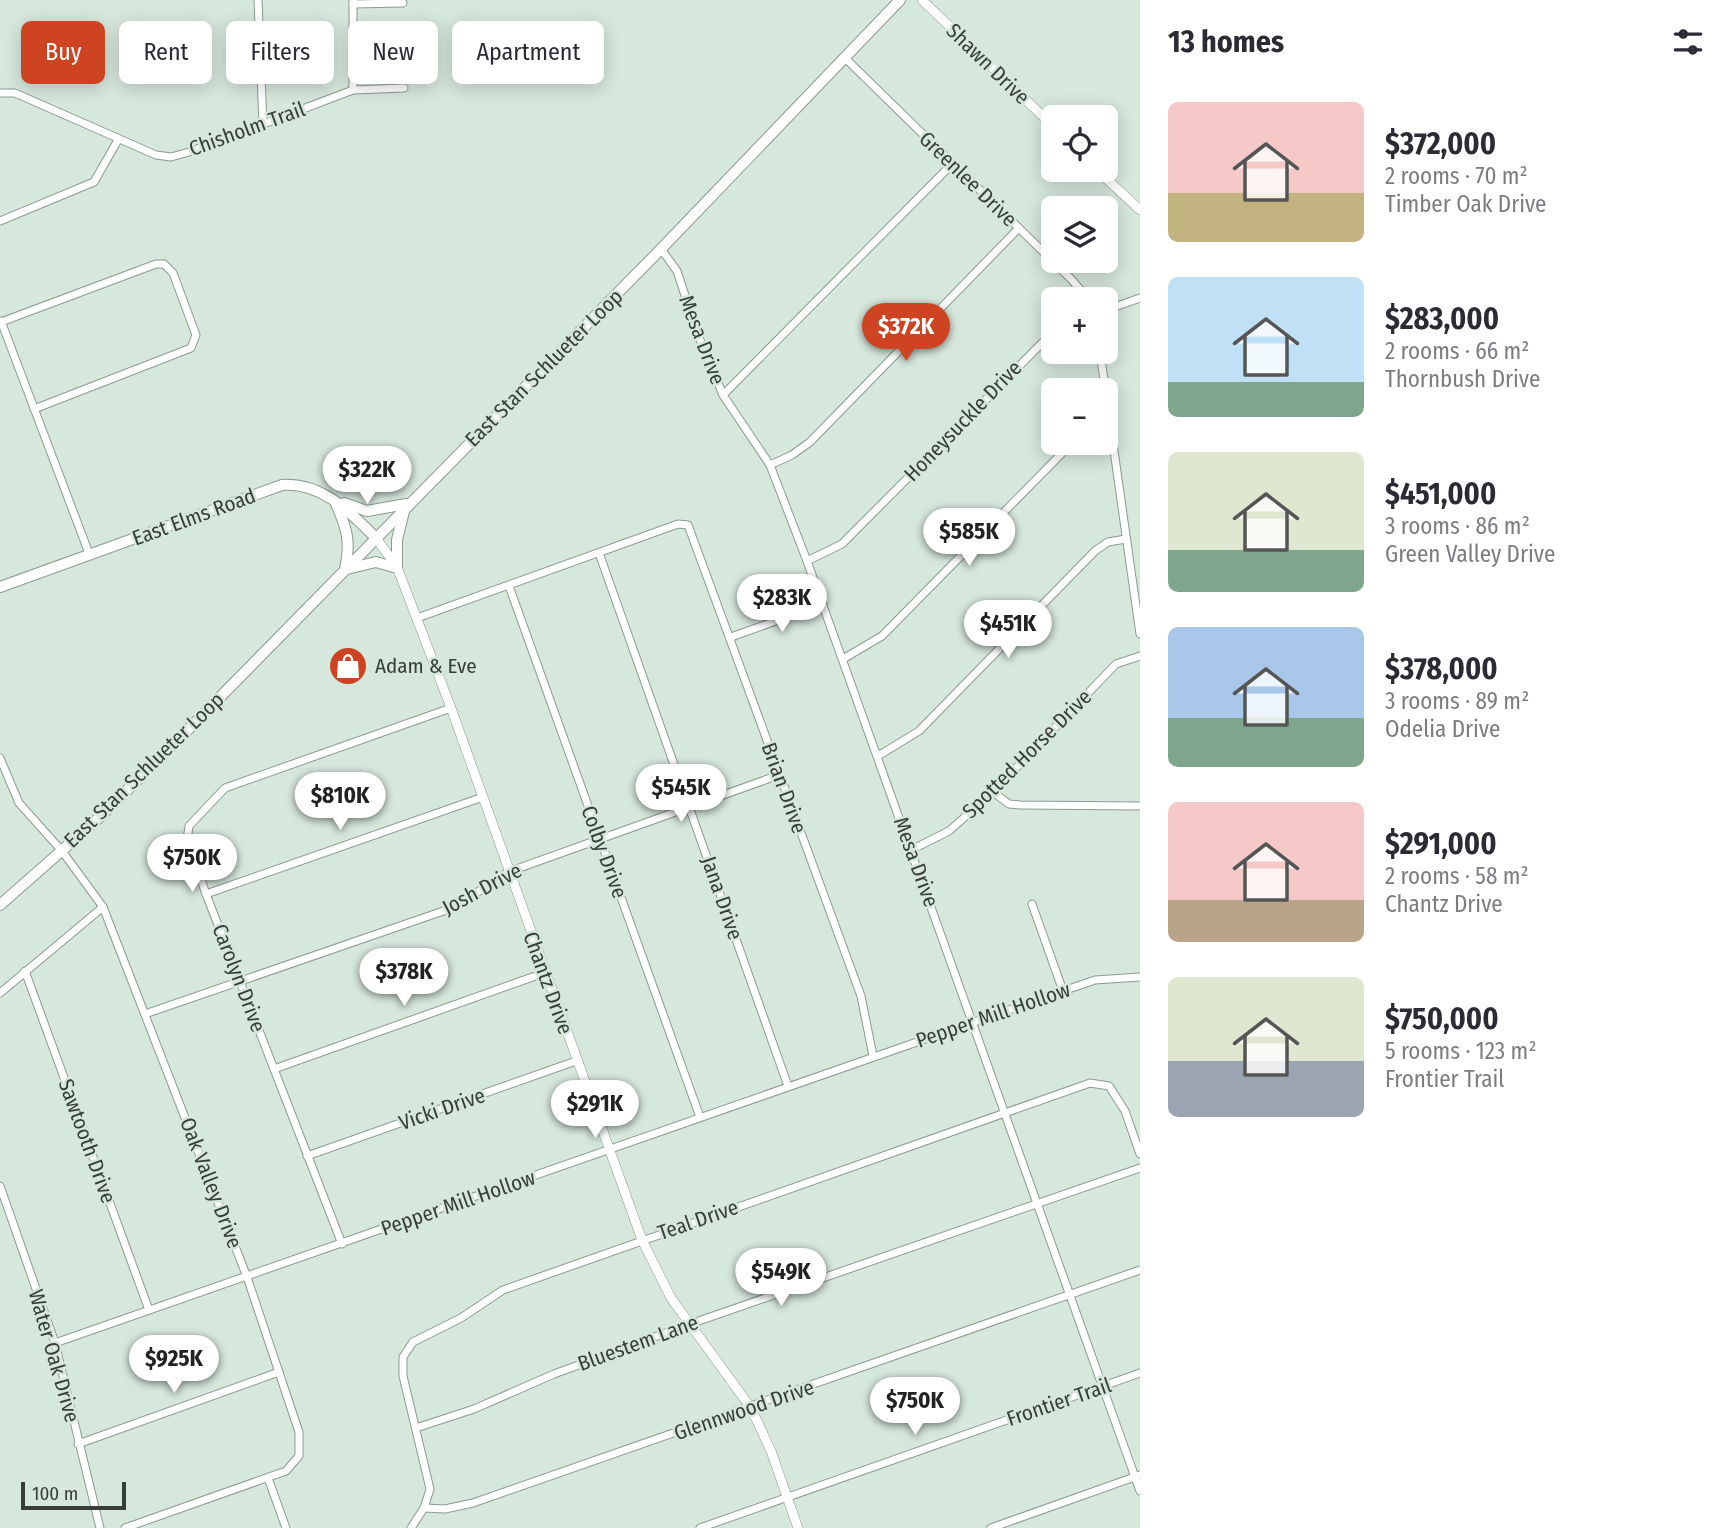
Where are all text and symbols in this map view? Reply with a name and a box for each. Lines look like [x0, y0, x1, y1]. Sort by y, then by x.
street label: Shawn Drive [941, 18, 1035, 110]
chip: Buy [21, 21, 105, 84]
chip: Rent [119, 21, 212, 84]
chip: Filters [226, 21, 334, 84]
chip: New [348, 21, 438, 84]
chip: Apartment [452, 21, 604, 84]
icon: filters [1669, 23, 1707, 61]
text: 13 homes [1168, 24, 1284, 60]
street label: Chisholm Trail [186, 96, 309, 162]
map controls [1041, 105, 1118, 455]
button: locate [1041, 105, 1118, 182]
street label: Greenlee Drive [914, 126, 1022, 232]
text: $372,000 [1385, 126, 1496, 162]
icon: home [1224, 130, 1308, 214]
text: 2 rooms · 70 m² [1385, 162, 1528, 190]
text: Timber Oak Drive [1385, 190, 1546, 218]
button: layers [1041, 196, 1118, 273]
street label: East Stan Schlueter Loop [460, 284, 628, 452]
button: + [1041, 287, 1118, 364]
street label: Mesa Drive [673, 292, 731, 388]
text: $283,000 [1385, 301, 1499, 337]
pin: $372K [857, 304, 955, 363]
icon: home [1224, 305, 1308, 389]
text: $372K [878, 312, 934, 340]
text: 2 rooms · 66 m² [1385, 337, 1529, 365]
street label: Honeysuckle Drive [899, 355, 1027, 487]
text: Thornbush Drive [1385, 365, 1540, 393]
button: − [1041, 378, 1118, 455]
pin: $322K [318, 447, 416, 506]
text: $322K [339, 455, 395, 483]
text: $451,000 [1385, 476, 1496, 512]
icon: home [1224, 480, 1308, 564]
street label: East Elms Road [129, 483, 259, 551]
pin: $585K [920, 508, 1018, 568]
text: 3 rooms · 86 m² [1385, 512, 1530, 540]
text: $585K [939, 517, 999, 545]
text: Green Valley Drive [1385, 540, 1555, 568]
pin: $283K [733, 574, 831, 634]
text: $283K [753, 583, 811, 611]
pin: $451K [959, 600, 1057, 660]
text: $451K [980, 609, 1036, 637]
shop icon: Adam & Eve [327, 645, 369, 687]
text: $378,000 [1385, 651, 1498, 687]
place label: Adam & Eve [375, 653, 477, 679]
icon: home [1224, 655, 1308, 739]
street label: Spotted Horse Drive [957, 684, 1097, 824]
street label: East Stan Schlueter Loop [59, 687, 229, 853]
text: 3 rooms · 89 m² [1385, 687, 1529, 715]
text: Odelia Drive [1385, 715, 1500, 743]
street label: Brian Drive [756, 739, 812, 837]
pin: $545K [632, 764, 730, 824]
pin: $810K [291, 772, 389, 832]
text: $545K [652, 773, 711, 801]
text: $810K [311, 781, 369, 809]
street label: Colby Drive [575, 802, 633, 902]
street label: Mesa Drive [888, 813, 944, 911]
text: $291,000 [1385, 826, 1497, 862]
icon: home [1224, 830, 1308, 914]
pin: $750K [143, 834, 241, 894]
text: $750K [163, 843, 221, 871]
street label: Jana Drive [696, 853, 748, 943]
street label: Josh Drive [438, 857, 526, 921]
text: 2 rooms · 58 m² [1385, 862, 1529, 890]
text: Chantz Drive [1385, 890, 1503, 918]
street label: Carolyn Drive [206, 920, 272, 1036]
street label: Chantz Drive [517, 928, 579, 1038]
pin: $378K [355, 948, 453, 1008]
text: $378K [375, 957, 433, 985]
street label: Pepper Mill Hollow [912, 976, 1074, 1054]
text: $750,000 [1385, 1001, 1499, 1037]
icon: home [1224, 1005, 1308, 1089]
text: 5 rooms · 123 m² [1385, 1037, 1536, 1065]
text: Frontier Trail [1385, 1065, 1504, 1093]
street label: Sawtooth Drive [52, 1075, 122, 1207]
pin: $291K [546, 1080, 644, 1140]
street label: Vicki Drive [395, 1082, 489, 1136]
text: $291K [567, 1089, 623, 1117]
street label: Oak Valley Drive [174, 1114, 248, 1252]
street label: Pepper Mill Hollow [377, 1164, 539, 1242]
street label: Teal Drive [654, 1194, 742, 1246]
pin: $549K [732, 1248, 830, 1308]
text: $549K [751, 1257, 811, 1285]
street label: Water Oak Drive [23, 1287, 85, 1425]
street label: Bluestem Lane [574, 1309, 702, 1377]
pin: $925K [125, 1336, 223, 1395]
text: $925K [145, 1344, 203, 1372]
street label: Frontier Trail [1003, 1372, 1115, 1432]
street label: Glennwood Drive [671, 1374, 817, 1446]
pin: $750K [866, 1378, 964, 1437]
text: $750K [886, 1386, 944, 1414]
scale bar [21, 1479, 126, 1511]
text: 100 m [32, 1482, 78, 1505]

